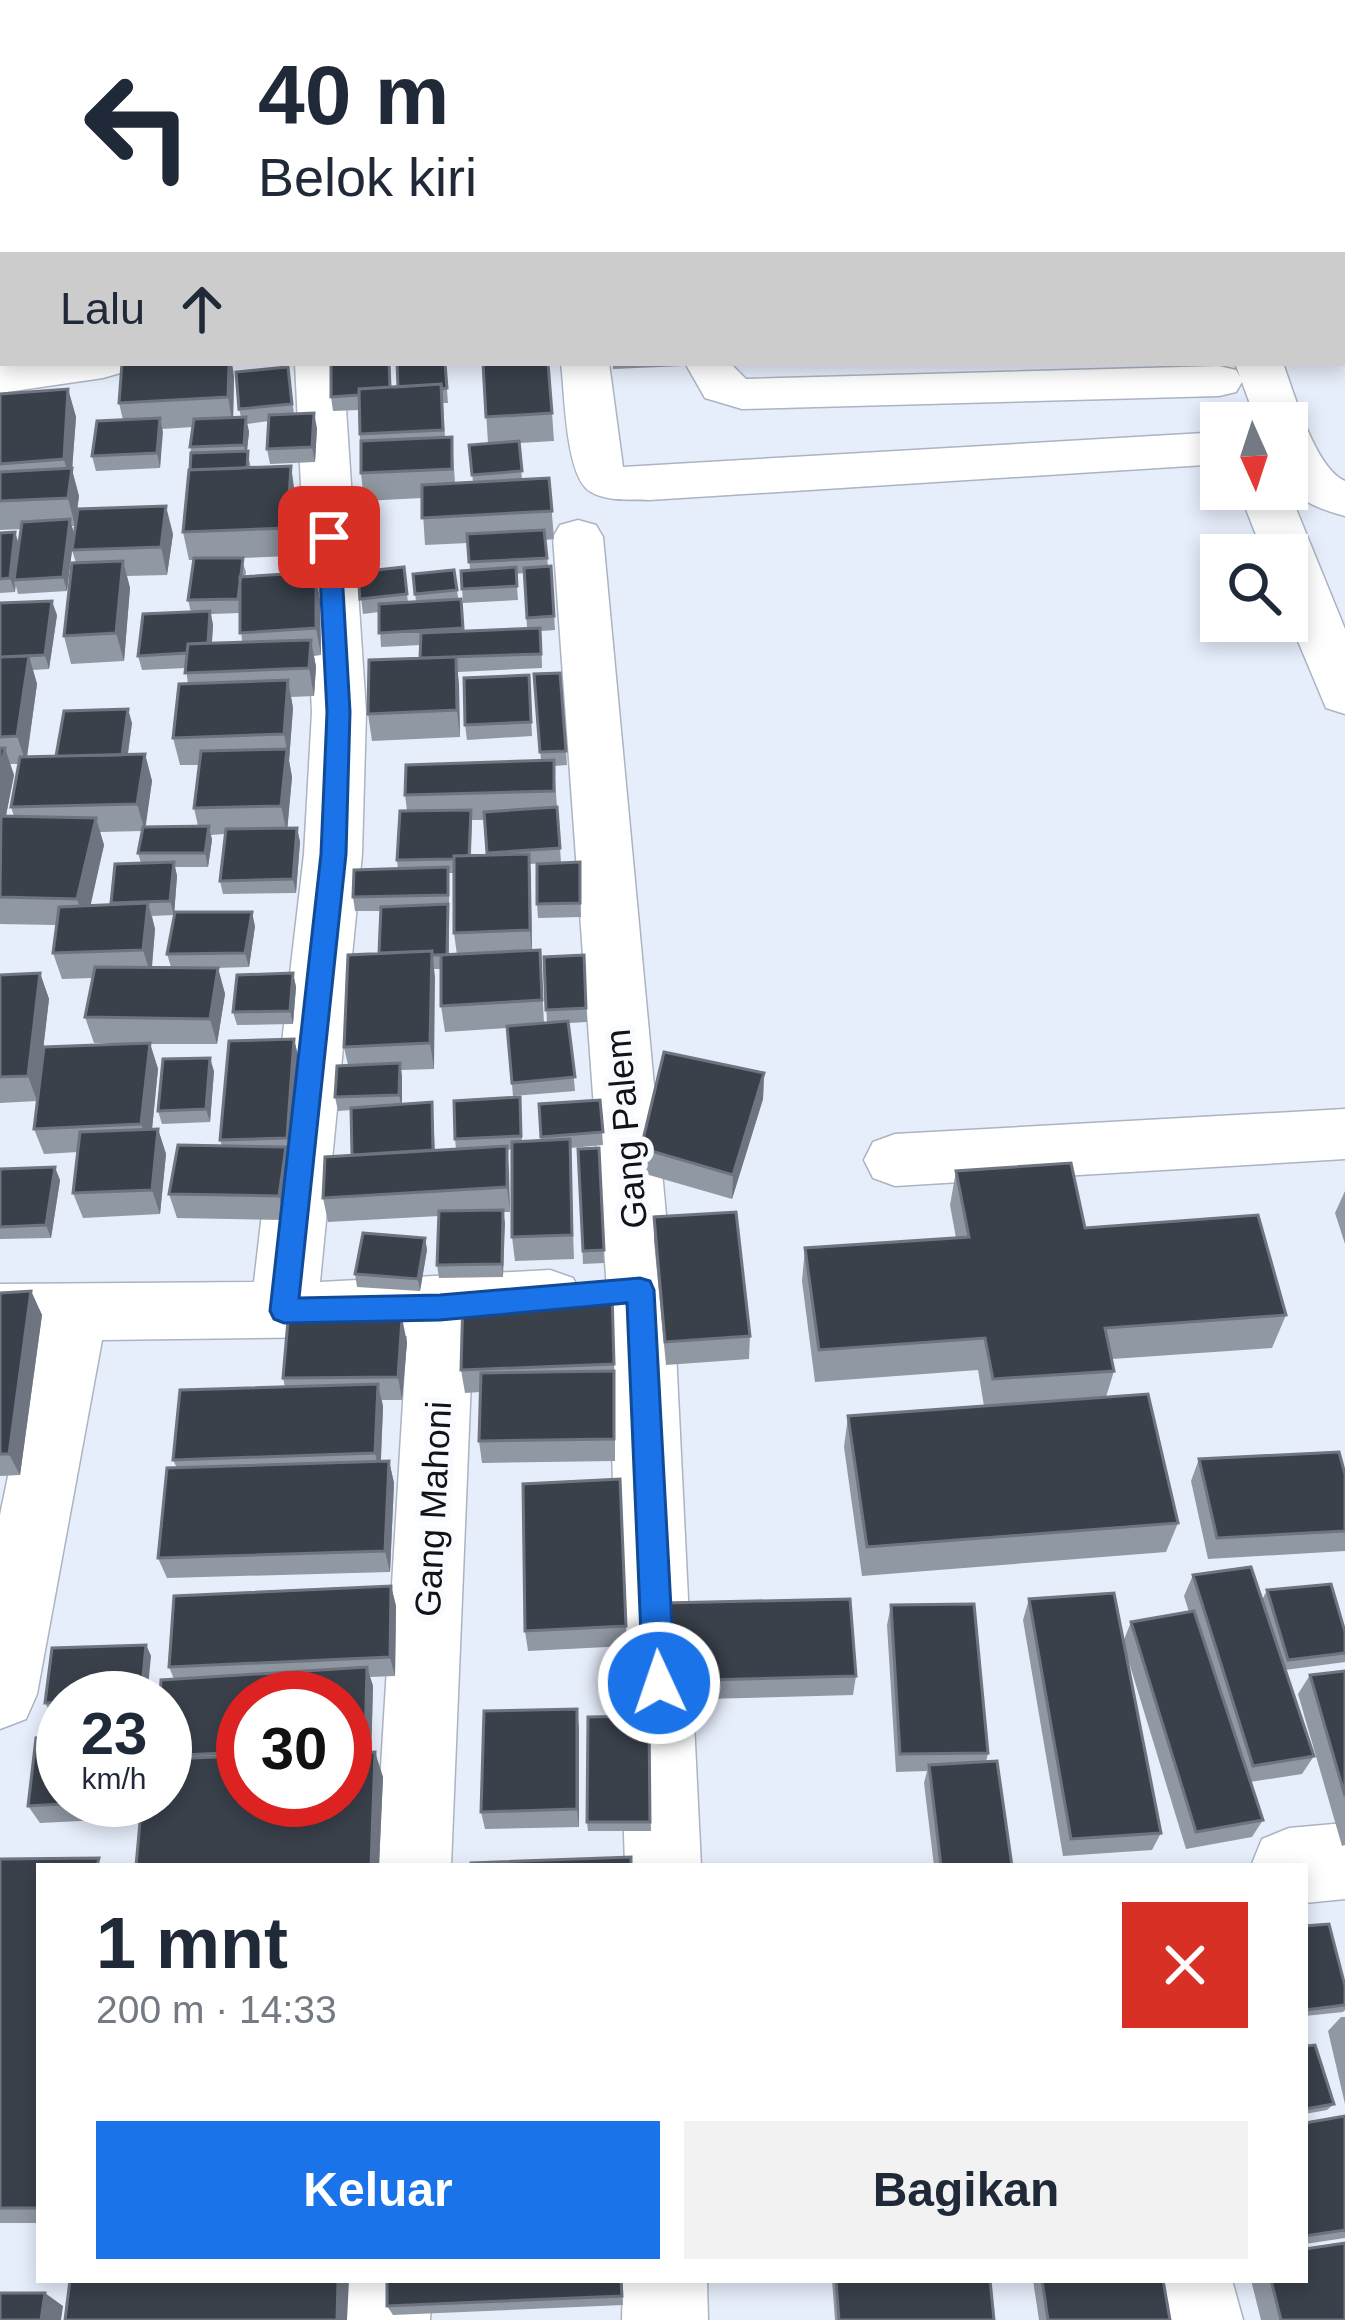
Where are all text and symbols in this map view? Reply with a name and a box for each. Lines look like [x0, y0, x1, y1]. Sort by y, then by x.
icon: left [60, 48, 216, 204]
text: 40 m [258, 48, 449, 142]
text: Belok kiri [258, 147, 477, 207]
icon: ahead [169, 276, 235, 342]
text: Lalu [60, 283, 145, 334]
north arrow [1200, 402, 1308, 510]
map controls [1200, 402, 1308, 642]
pin [278, 486, 380, 588]
icon: arrive [296, 504, 362, 570]
button: search [1200, 534, 1308, 642]
street label: Gang Palem [597, 1028, 655, 1230]
street label: Gang Mahoni [407, 1400, 459, 1618]
position arrow [596, 1620, 722, 1746]
speed limit sign: 30 [216, 1671, 372, 1827]
text: 23 [81, 1700, 147, 1767]
text: km/h [81, 1762, 147, 1795]
button: close [1122, 1902, 1248, 2028]
text: 1 mnt [96, 1903, 288, 1983]
text: 200 m · 14:33 [96, 1988, 337, 2031]
button: Keluar [96, 2121, 660, 2259]
button: Bagikan [684, 2121, 1248, 2259]

